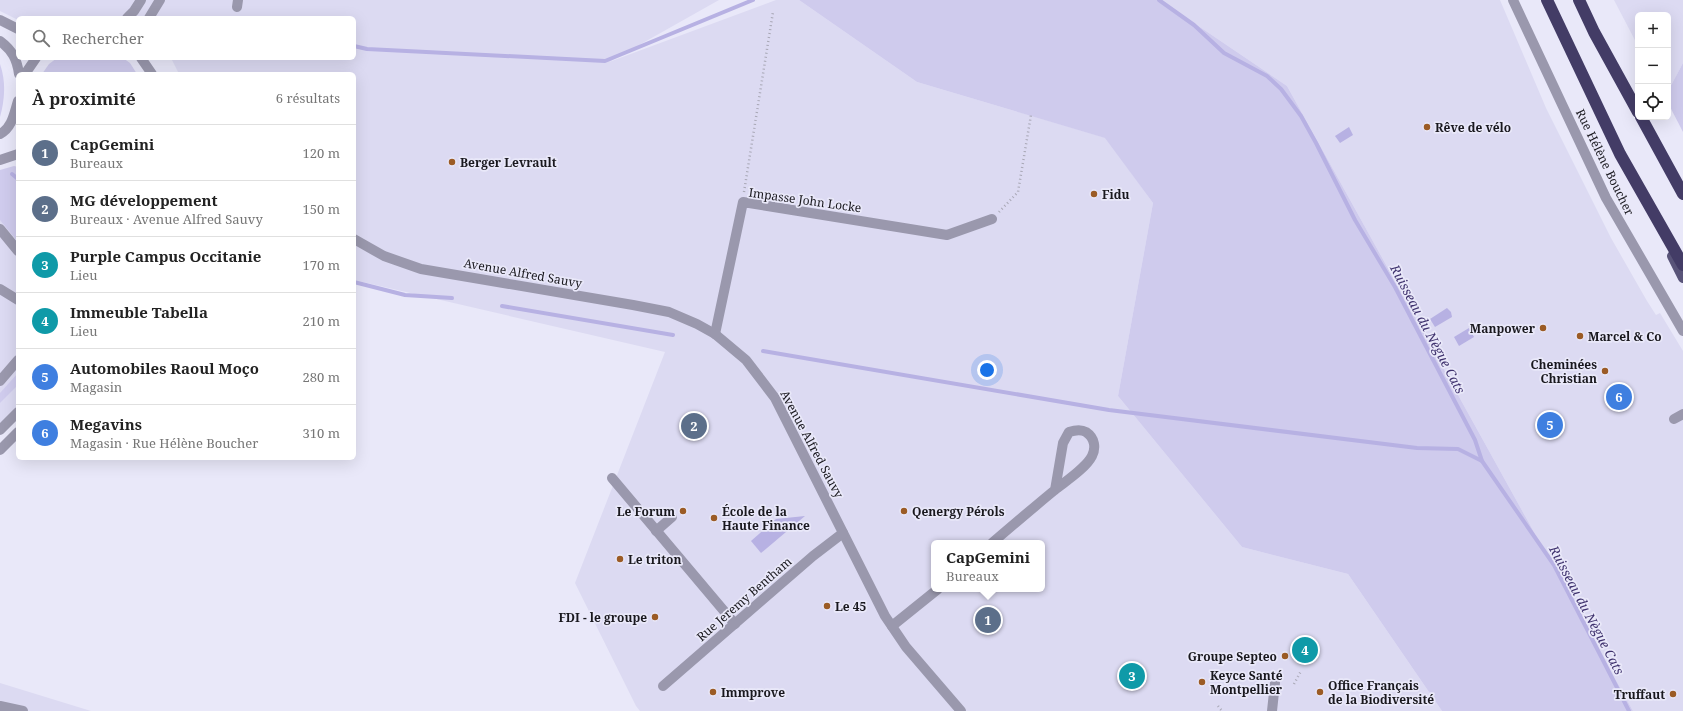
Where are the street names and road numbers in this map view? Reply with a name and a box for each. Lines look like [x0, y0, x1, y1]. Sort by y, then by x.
street label: Rue Hélène Boucher [1572, 106, 1638, 218]
street label: Impasse John Locke [748, 184, 862, 216]
street label: Avenue Alfred Sauvy [463, 254, 584, 292]
street label: Avenue Alfred Sauvy [776, 387, 848, 501]
street label: Rue Jeremy Bentham [693, 553, 795, 645]

